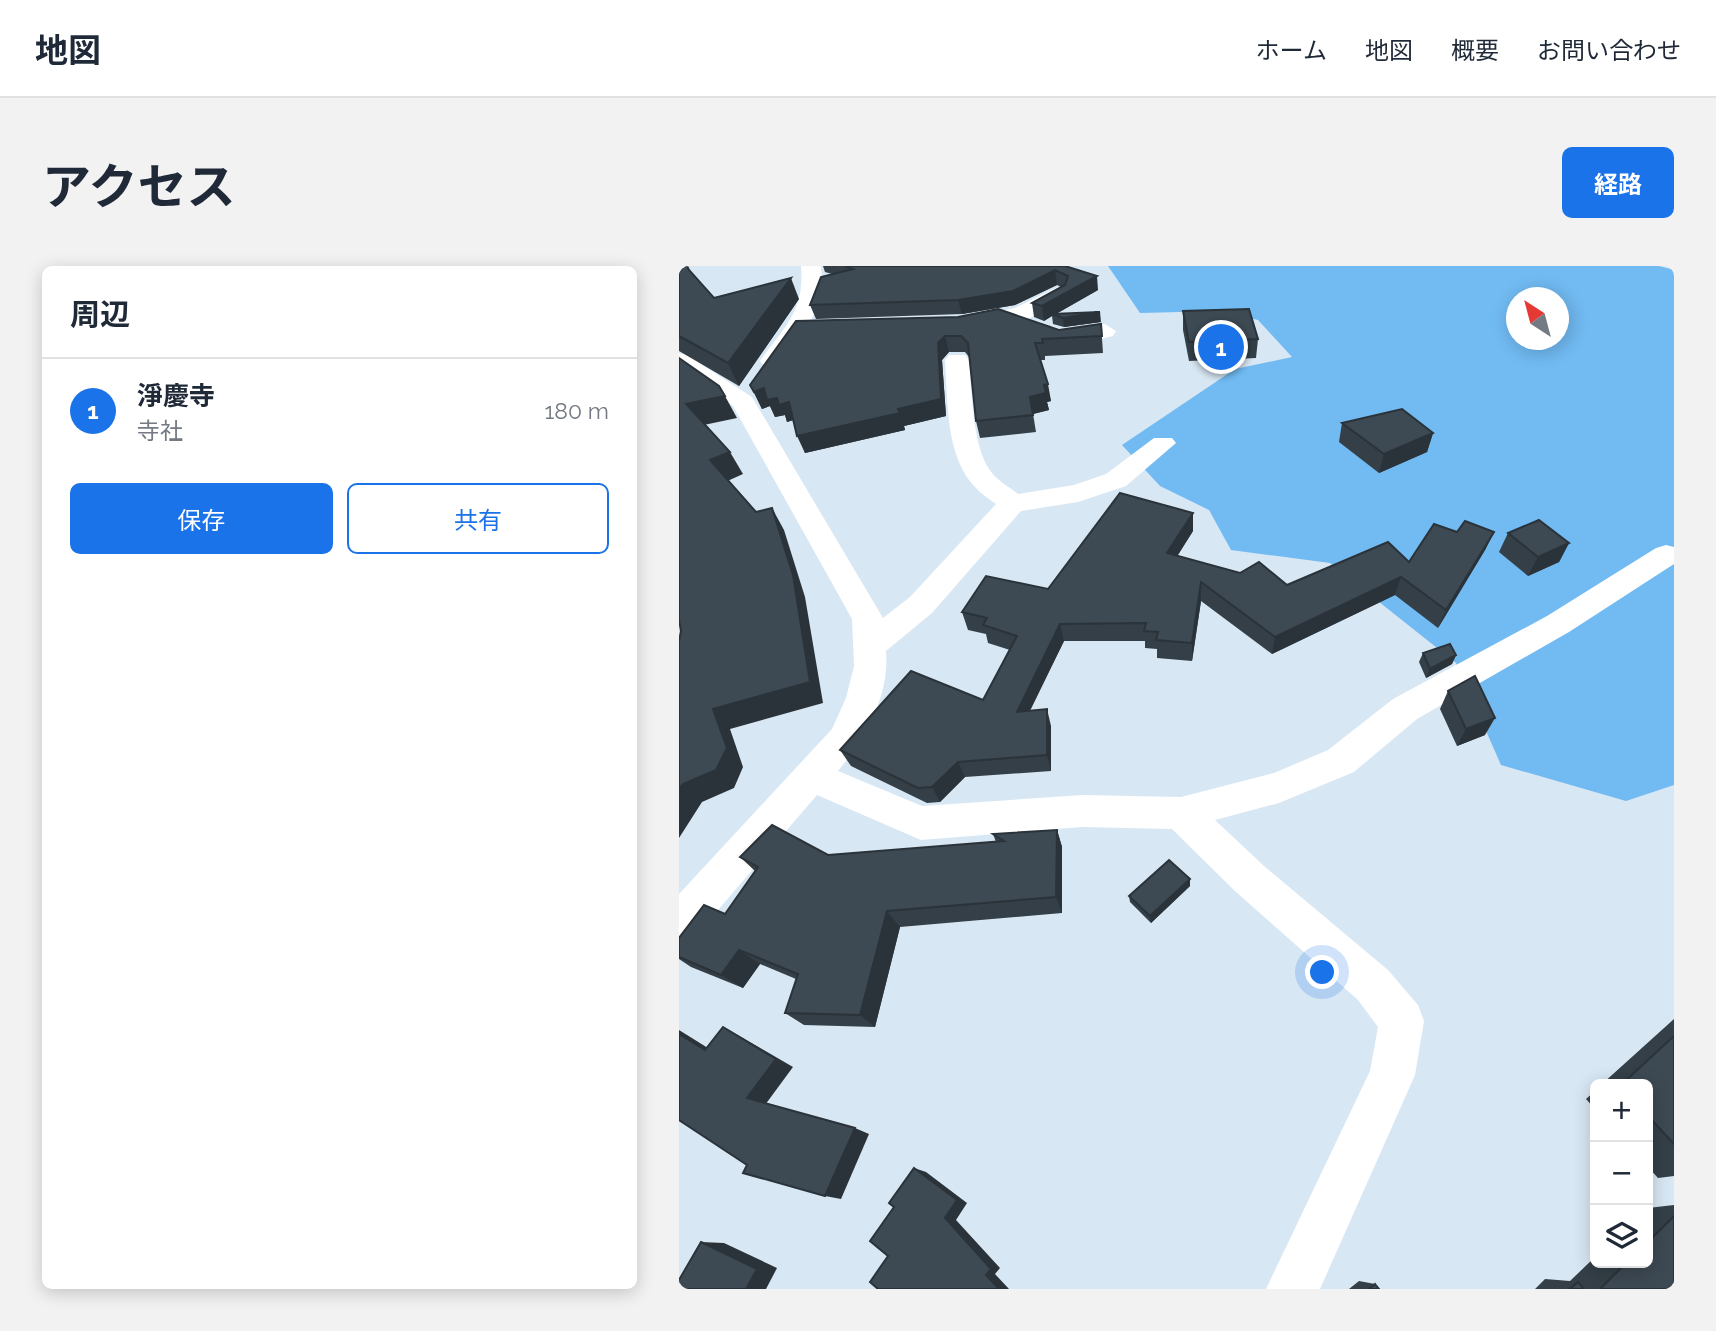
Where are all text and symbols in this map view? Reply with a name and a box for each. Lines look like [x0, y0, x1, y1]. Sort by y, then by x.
text: 地図 [35, 31, 101, 70]
text: ホーム [1256, 36, 1327, 65]
text: 地図 [1365, 36, 1413, 65]
text: 概要 [1451, 36, 1499, 65]
text: お問い合わせ [1537, 36, 1681, 65]
button: 経路 [1562, 147, 1674, 218]
text: アクセス [42, 158, 236, 215]
north arrow [1506, 287, 1569, 350]
text: 周辺 [70, 297, 130, 332]
pin: 1 [1198, 321, 1244, 373]
text: 淨慶寺 [137, 381, 215, 411]
text: 1 [87, 397, 99, 424]
text: 180 m [544, 397, 609, 424]
text: 寺社 [137, 417, 183, 444]
button: 保存 [70, 483, 333, 554]
button: 共有 [347, 483, 609, 554]
your location [1305, 955, 1339, 989]
map controls [1590, 1079, 1653, 1268]
button: + [1590, 1079, 1653, 1142]
button: − [1590, 1142, 1653, 1205]
button: layers [1590, 1205, 1653, 1268]

